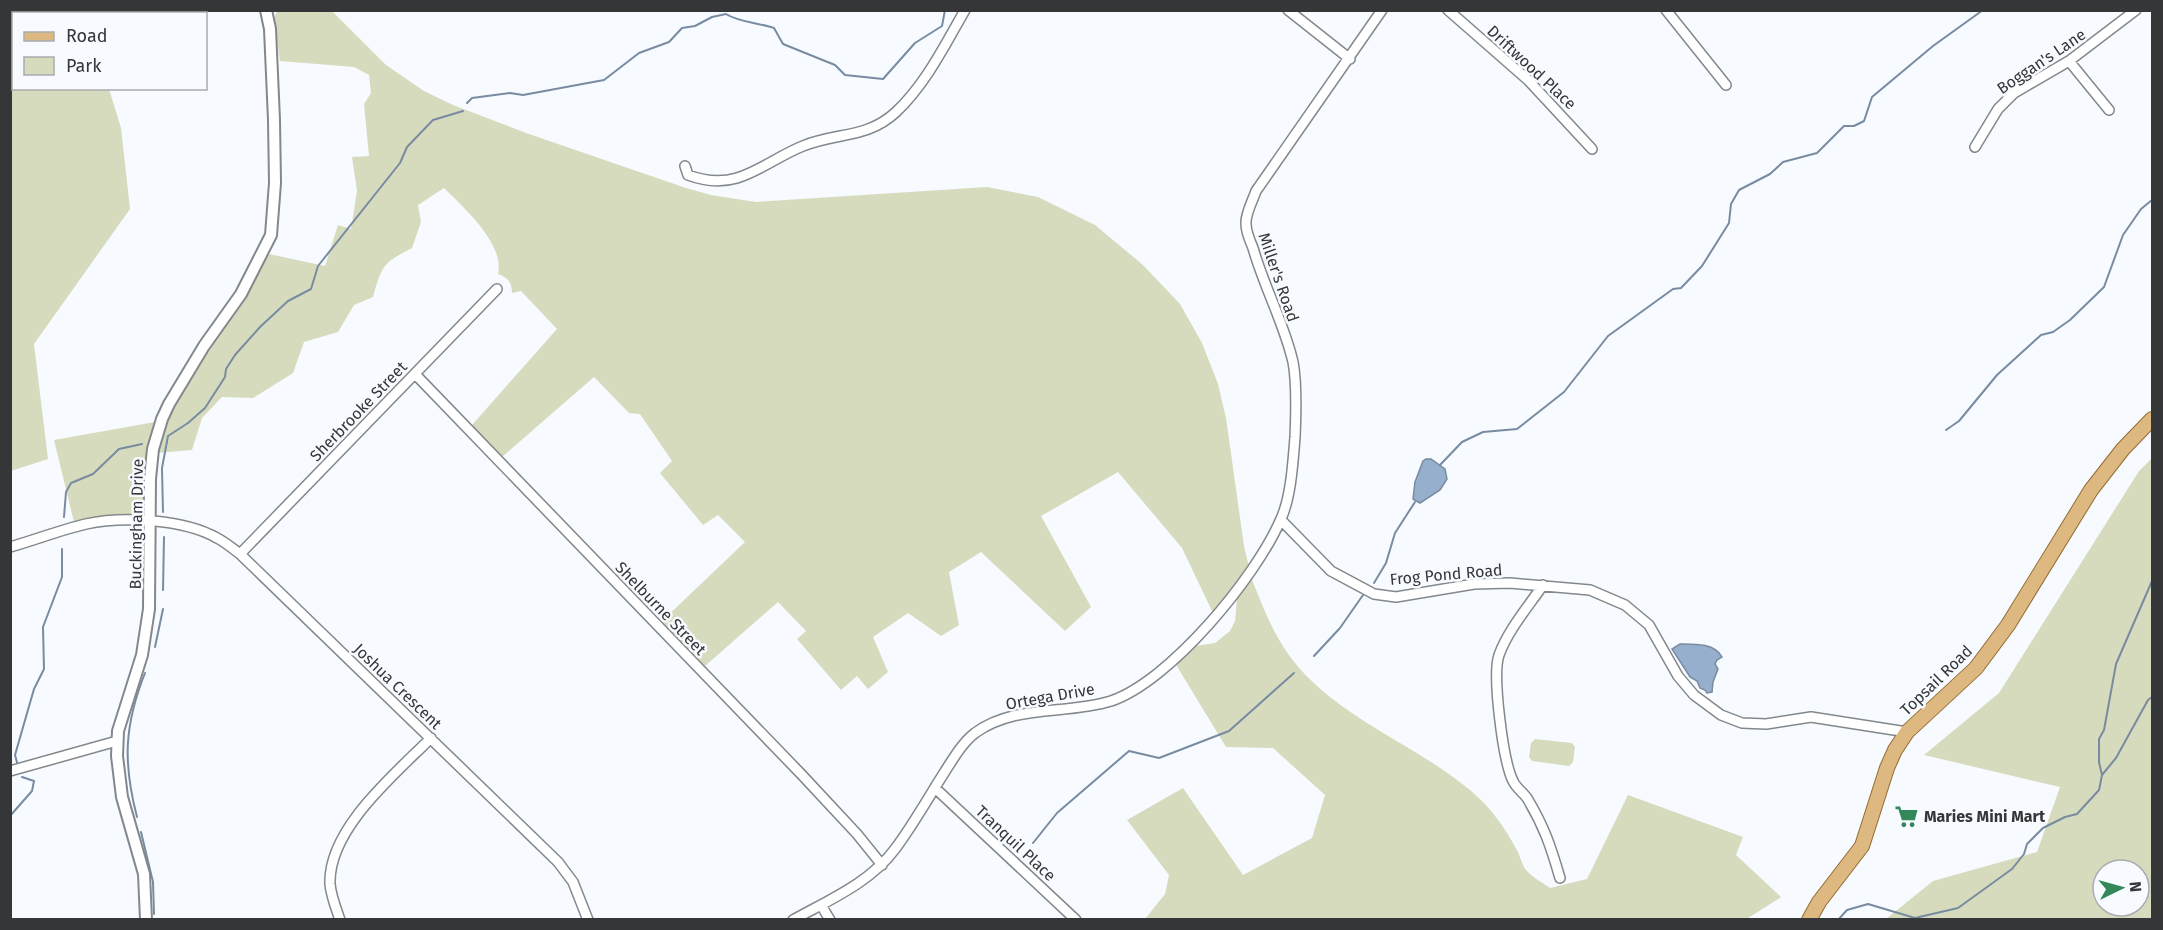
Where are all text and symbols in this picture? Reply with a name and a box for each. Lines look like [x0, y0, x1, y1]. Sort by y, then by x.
legend [12, 12, 207, 90]
street label: Driftwood Place [1483, 21, 1580, 113]
text: Road [66, 25, 108, 47]
street label: Boggan's Lane [1993, 25, 2089, 98]
text: Park [66, 55, 102, 77]
street label: Miller's Road [1254, 230, 1303, 324]
street label: Sherbrooke Street [306, 357, 411, 465]
street label: Buckingham Drive [126, 459, 147, 589]
street label: Shelburne Street [611, 558, 710, 659]
street label: Frog Pond Road [1389, 560, 1503, 589]
street label: Joshua Crescent [350, 640, 446, 733]
street label: Topsail Road [1896, 641, 1976, 719]
street label: Ortega Drive [1004, 679, 1096, 714]
street label: Tranquil Place [972, 802, 1060, 885]
supermarket icon: Maries Mini Mart [1893, 803, 1919, 829]
place label: Maries Mini Mart [1924, 807, 2046, 826]
north arrow [2091, 858, 2151, 918]
text: N [2126, 881, 2145, 893]

